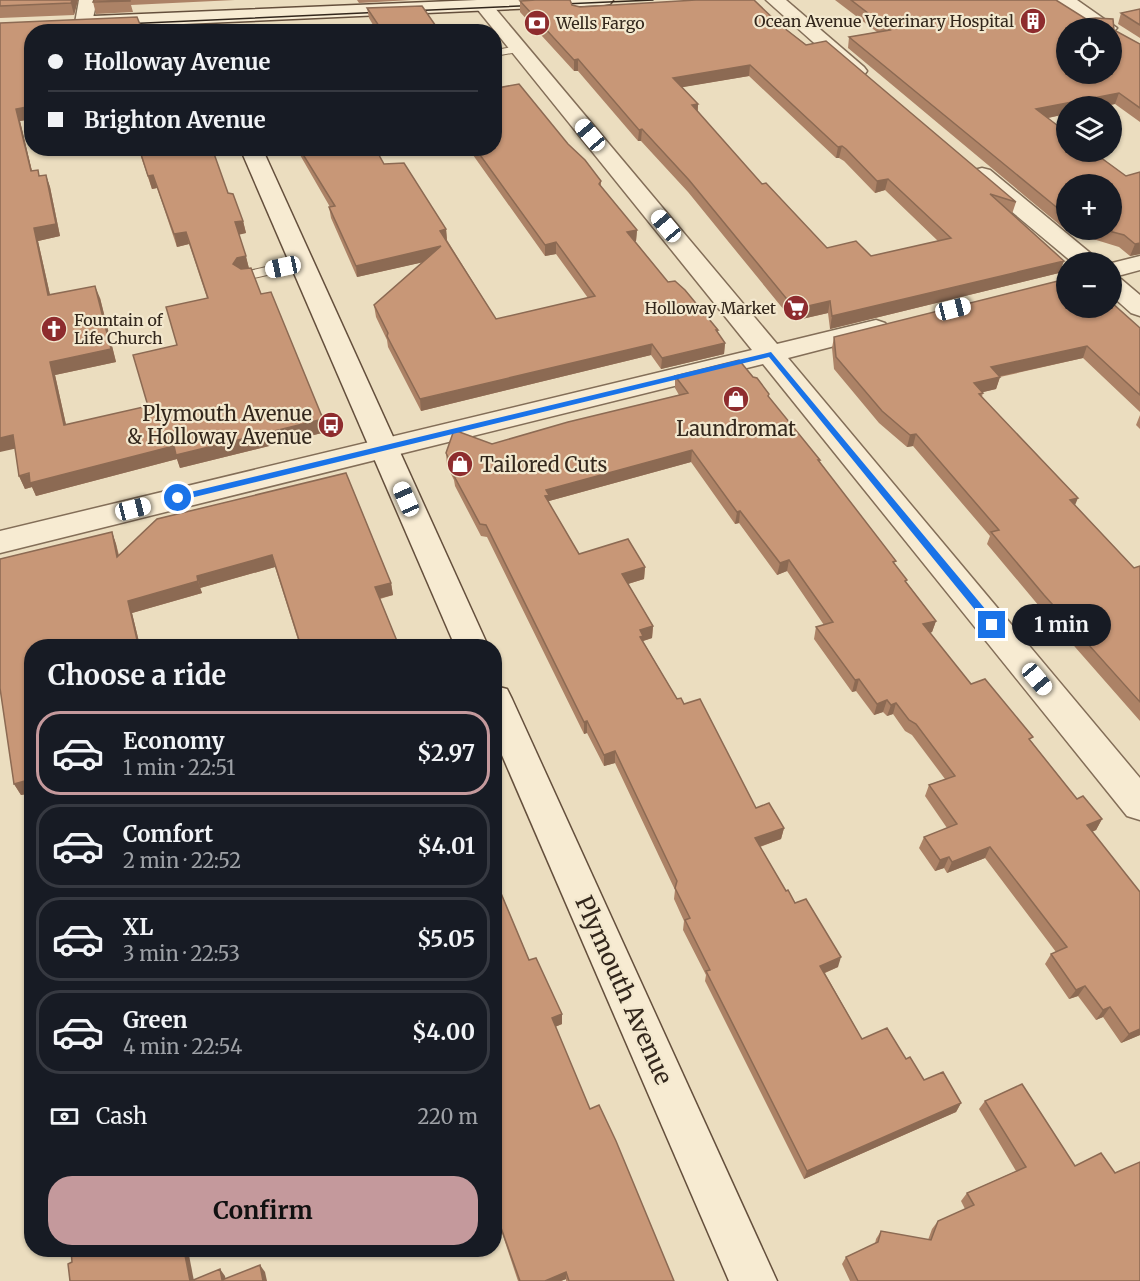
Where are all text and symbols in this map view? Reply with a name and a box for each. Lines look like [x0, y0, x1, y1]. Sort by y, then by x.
building icon: Ocean Avenue Veterinary Hospital [1018, 6, 1048, 36]
bank icon: Wells Fargo [522, 8, 552, 38]
place label: Ocean Avenue Veterinary Hospital [754, 11, 1014, 31]
place label: Wells Fargo [555, 13, 645, 33]
map controls [1056, 18, 1122, 318]
button: locate [1056, 18, 1122, 84]
text: Holloway Avenue [84, 48, 270, 76]
button: layers [1056, 96, 1122, 162]
text: Brighton Avenue [84, 106, 266, 134]
car [572, 115, 608, 155]
button: + [1056, 174, 1122, 240]
car [648, 206, 684, 246]
button: − [1056, 252, 1122, 318]
car [264, 254, 302, 280]
supermarket icon: Holloway Market [781, 293, 811, 323]
car [933, 296, 973, 322]
place label: Holloway Market [645, 298, 777, 318]
place label: Fountain of Life Church [74, 310, 164, 348]
church icon: Fountain of Life Church [39, 314, 69, 344]
shop icon: Laundromat [721, 384, 751, 414]
place label: Plymouth Avenue & Holloway Avenue [127, 401, 312, 449]
bus stop icon: Plymouth Avenue & Holloway Avenue [316, 410, 346, 440]
place label: Laundromat [676, 416, 796, 441]
shop icon: Tailored Cuts [445, 449, 475, 479]
place label: Tailored Cuts [480, 452, 607, 477]
car [390, 479, 422, 519]
route start [164, 484, 191, 511]
car [113, 496, 153, 522]
callout: 1 min [1013, 604, 1112, 646]
route end [978, 611, 1005, 638]
text: 1 min [1034, 612, 1089, 637]
text: Choose a ride [48, 658, 226, 692]
car [1019, 659, 1055, 699]
icon: car [51, 726, 105, 780]
text: Economy [123, 727, 224, 755]
text: $2.97 [417, 739, 475, 767]
text: 1 min · 22:51 [123, 755, 235, 780]
icon: car [51, 819, 105, 873]
text: Comfort [123, 820, 213, 848]
text: $4.01 [417, 832, 475, 860]
text: 2 min · 22:52 [123, 848, 241, 873]
street label: Plymouth Avenue [568, 891, 680, 1089]
icon: car [51, 912, 105, 966]
text: XL [123, 913, 153, 941]
text: $5.05 [417, 925, 475, 953]
text: 3 min · 22:53 [123, 941, 240, 966]
icon: car [51, 1005, 105, 1059]
text: Green [123, 1006, 187, 1034]
text: $4.00 [412, 1018, 475, 1046]
text: 4 min · 22:54 [123, 1034, 242, 1059]
icon: cash [48, 1100, 81, 1133]
text: Cash [96, 1102, 147, 1130]
text: 220 m [418, 1104, 478, 1129]
button: Confirm [48, 1176, 478, 1245]

